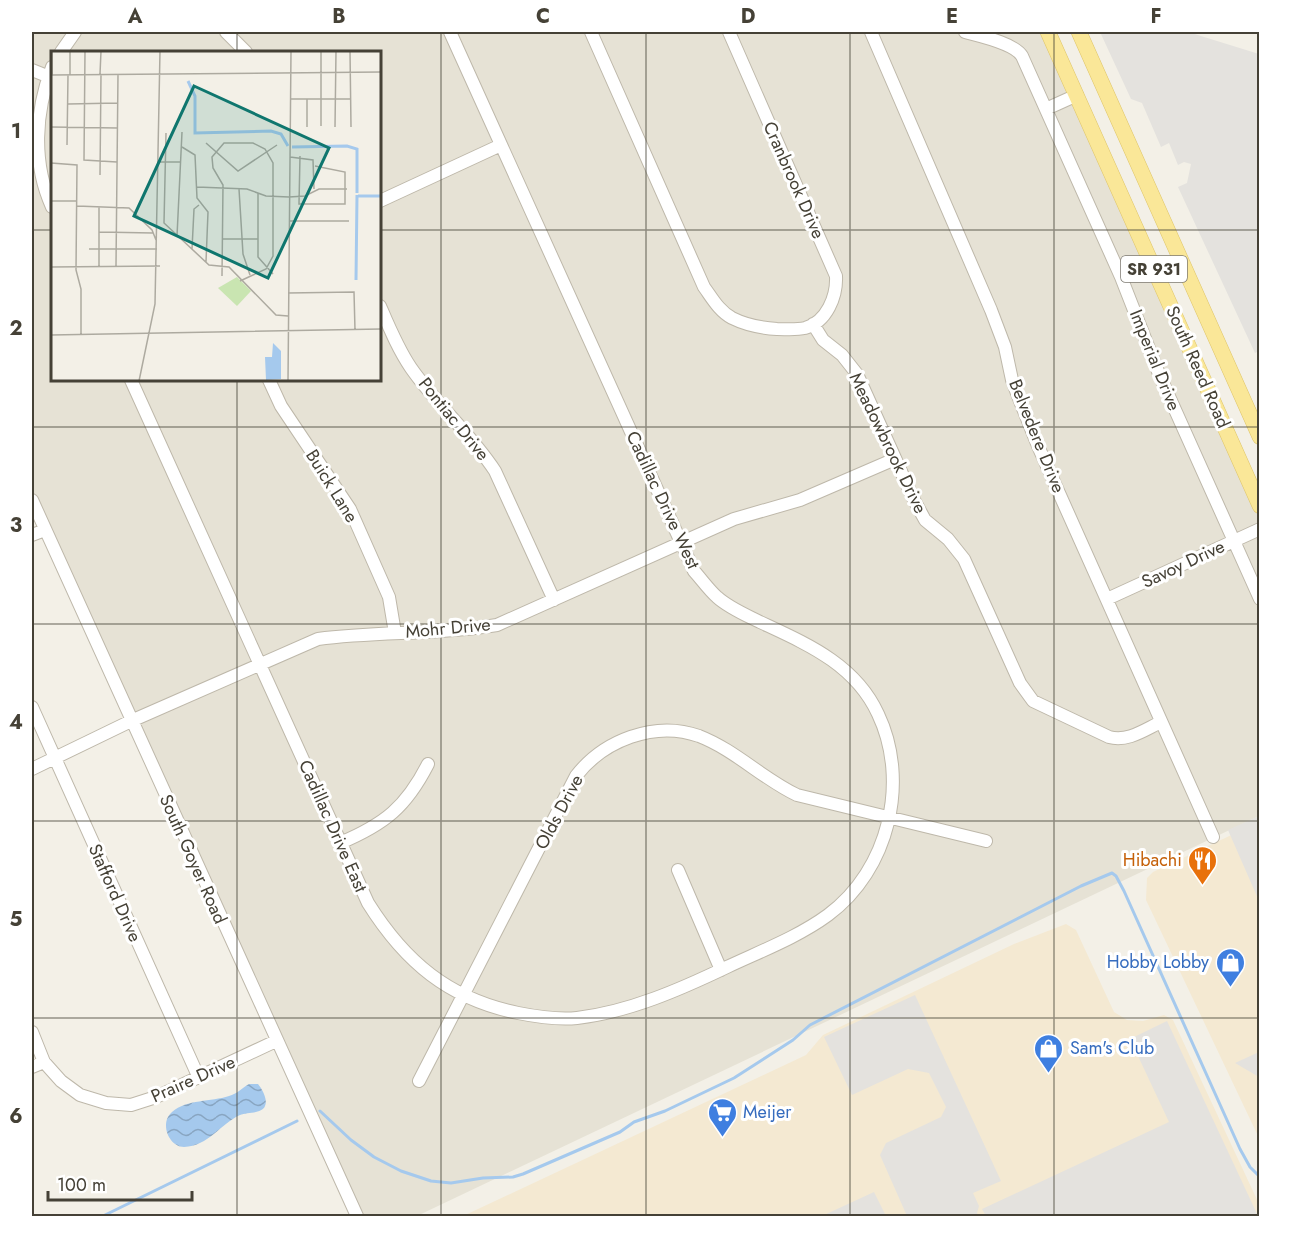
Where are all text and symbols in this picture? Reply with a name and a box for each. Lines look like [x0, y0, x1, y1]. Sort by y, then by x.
text: A [127, 2, 143, 31]
text: B [332, 2, 346, 31]
text: C [536, 2, 550, 31]
text: D [741, 2, 755, 31]
text: E [946, 2, 958, 31]
text: F [1150, 2, 1162, 31]
inset map [51, 51, 381, 381]
text: 1 [11, 117, 21, 146]
street label: Cranbrook Drive [757, 117, 831, 243]
road number: SR 931 [1121, 256, 1187, 282]
street label: South Reed Road [1159, 302, 1237, 432]
street label: Imperial Drive [1123, 306, 1187, 414]
text: 2 [9, 314, 23, 343]
street label: Meadowbrook Drive [843, 368, 933, 518]
street label: Pontiac Drive [412, 372, 496, 466]
street label: Belvedere Drive [1002, 375, 1072, 497]
street label: Cadillac Drive West [620, 427, 707, 574]
street label: Buick Lane [299, 445, 365, 527]
text: 3 [10, 511, 22, 540]
street label: Savoy Drive [1137, 533, 1229, 595]
street label: Mohr Drive [404, 611, 492, 645]
text: 4 [9, 708, 23, 737]
street label: Cadillac Drive East [292, 756, 374, 897]
street label: Olds Drive [528, 770, 590, 854]
street label: South Goyer Road [153, 790, 233, 928]
street label: Stafford Drive [82, 840, 148, 946]
restaurant icon: Hibachi [1187, 844, 1219, 886]
place label: Hibachi [1123, 847, 1182, 873]
text: 5 [10, 905, 23, 934]
shop icon: Hobby Lobby [1214, 946, 1246, 988]
place label: Hobby Lobby [1107, 949, 1209, 975]
shop icon: Sam's Club [1033, 1032, 1065, 1074]
place label: Sam's Club [1070, 1035, 1154, 1061]
street label: Praire Drive [147, 1049, 239, 1109]
supermarket icon: Meijer [706, 1096, 738, 1138]
place label: Meijer [743, 1099, 792, 1125]
text: 6 [9, 1102, 23, 1131]
scale bar [48, 1164, 192, 1202]
text: 100 m [57, 1172, 106, 1198]

